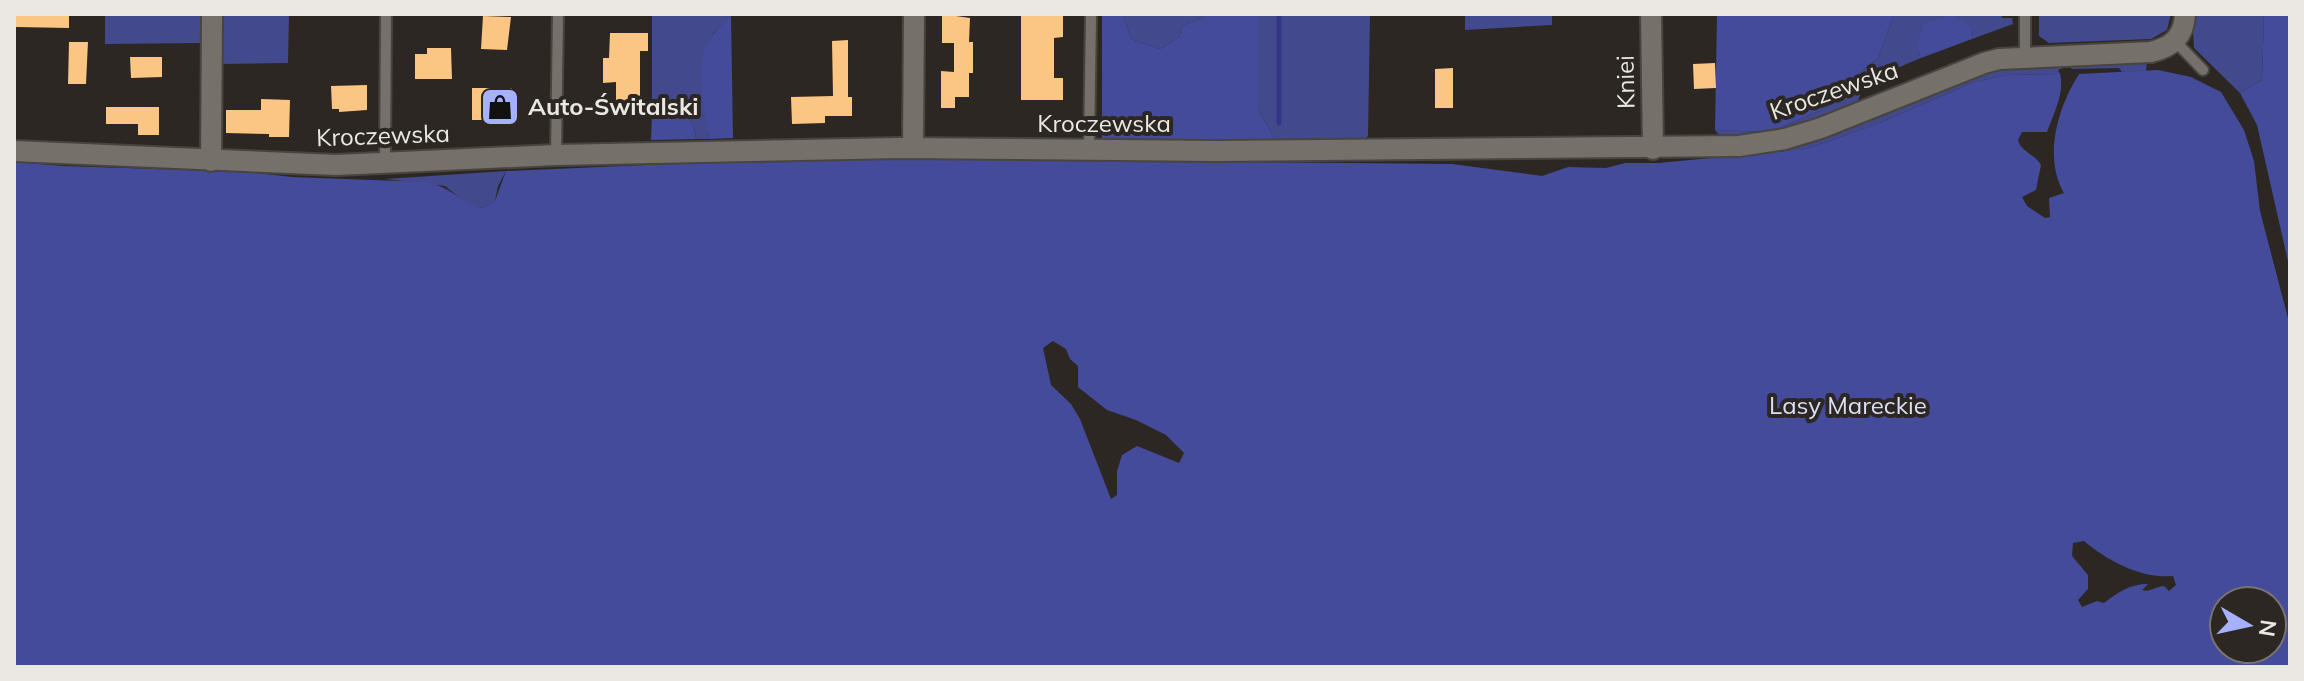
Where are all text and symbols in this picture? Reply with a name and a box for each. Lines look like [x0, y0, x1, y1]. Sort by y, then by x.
street label: Kroczewska [1766, 54, 1902, 126]
street label: Kniei [1610, 55, 1640, 109]
shop icon: Auto-Świtalski [479, 86, 521, 128]
place label: Auto-Świtalski [528, 91, 698, 121]
street label: Kroczewska [1037, 108, 1171, 138]
street label: Kroczewska [316, 118, 450, 152]
park label: Lasy Mareckie [1769, 390, 1927, 420]
north arrow [2208, 585, 2288, 665]
text: N [2253, 618, 2283, 639]

